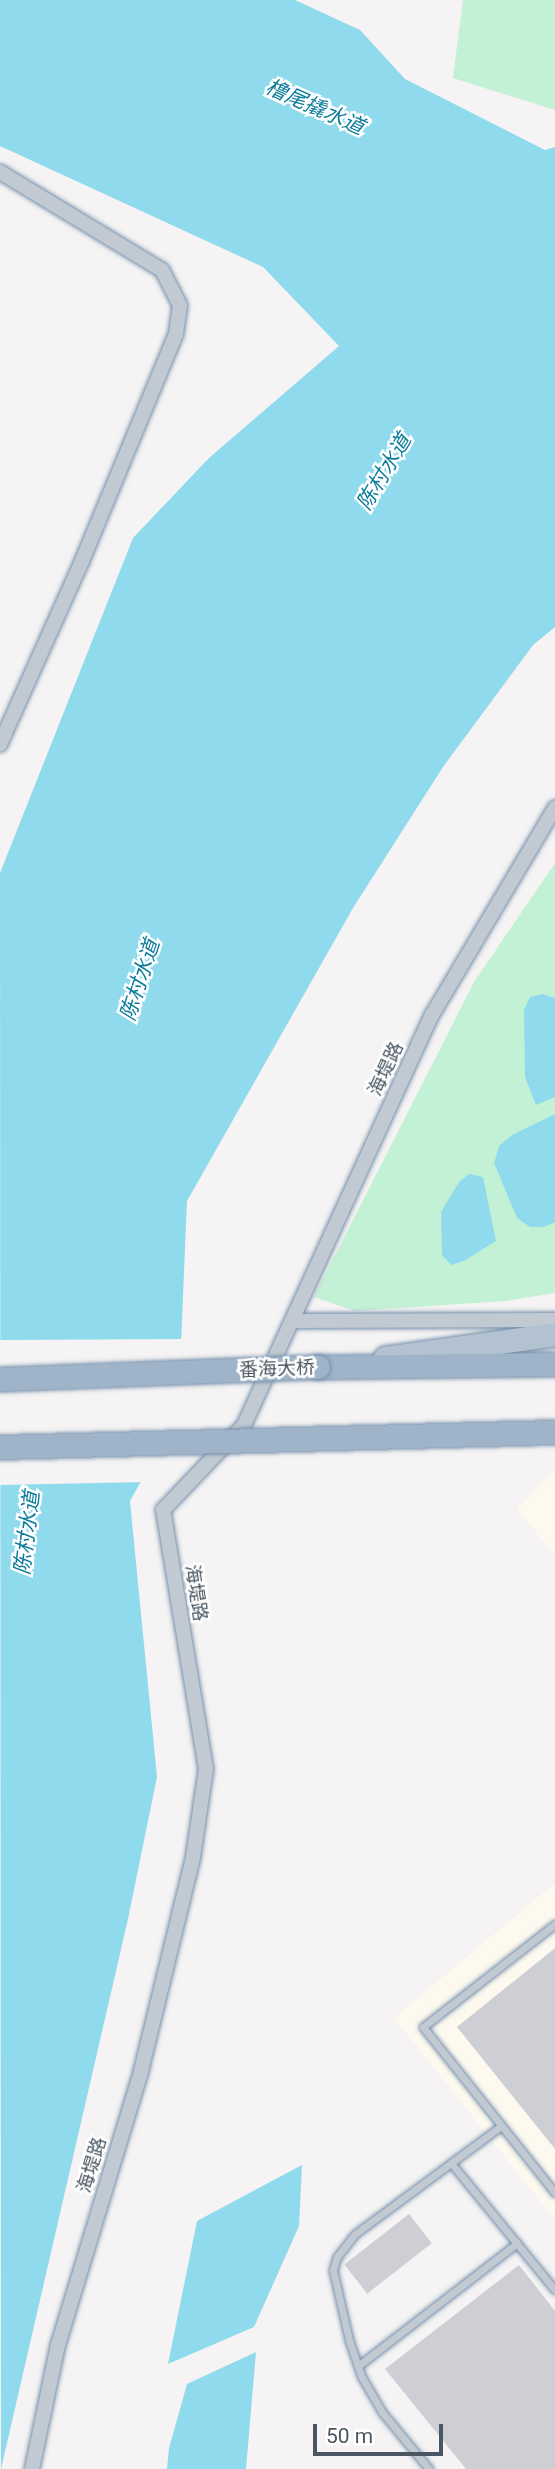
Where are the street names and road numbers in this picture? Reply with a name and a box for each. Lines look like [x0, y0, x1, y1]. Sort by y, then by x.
street label: 海堤路 [364, 1038, 408, 1100]
street label: 番海大桥 [239, 1356, 315, 1382]
street label: 海堤路 [180, 1563, 212, 1623]
street label: 海堤路 [73, 2134, 111, 2196]

